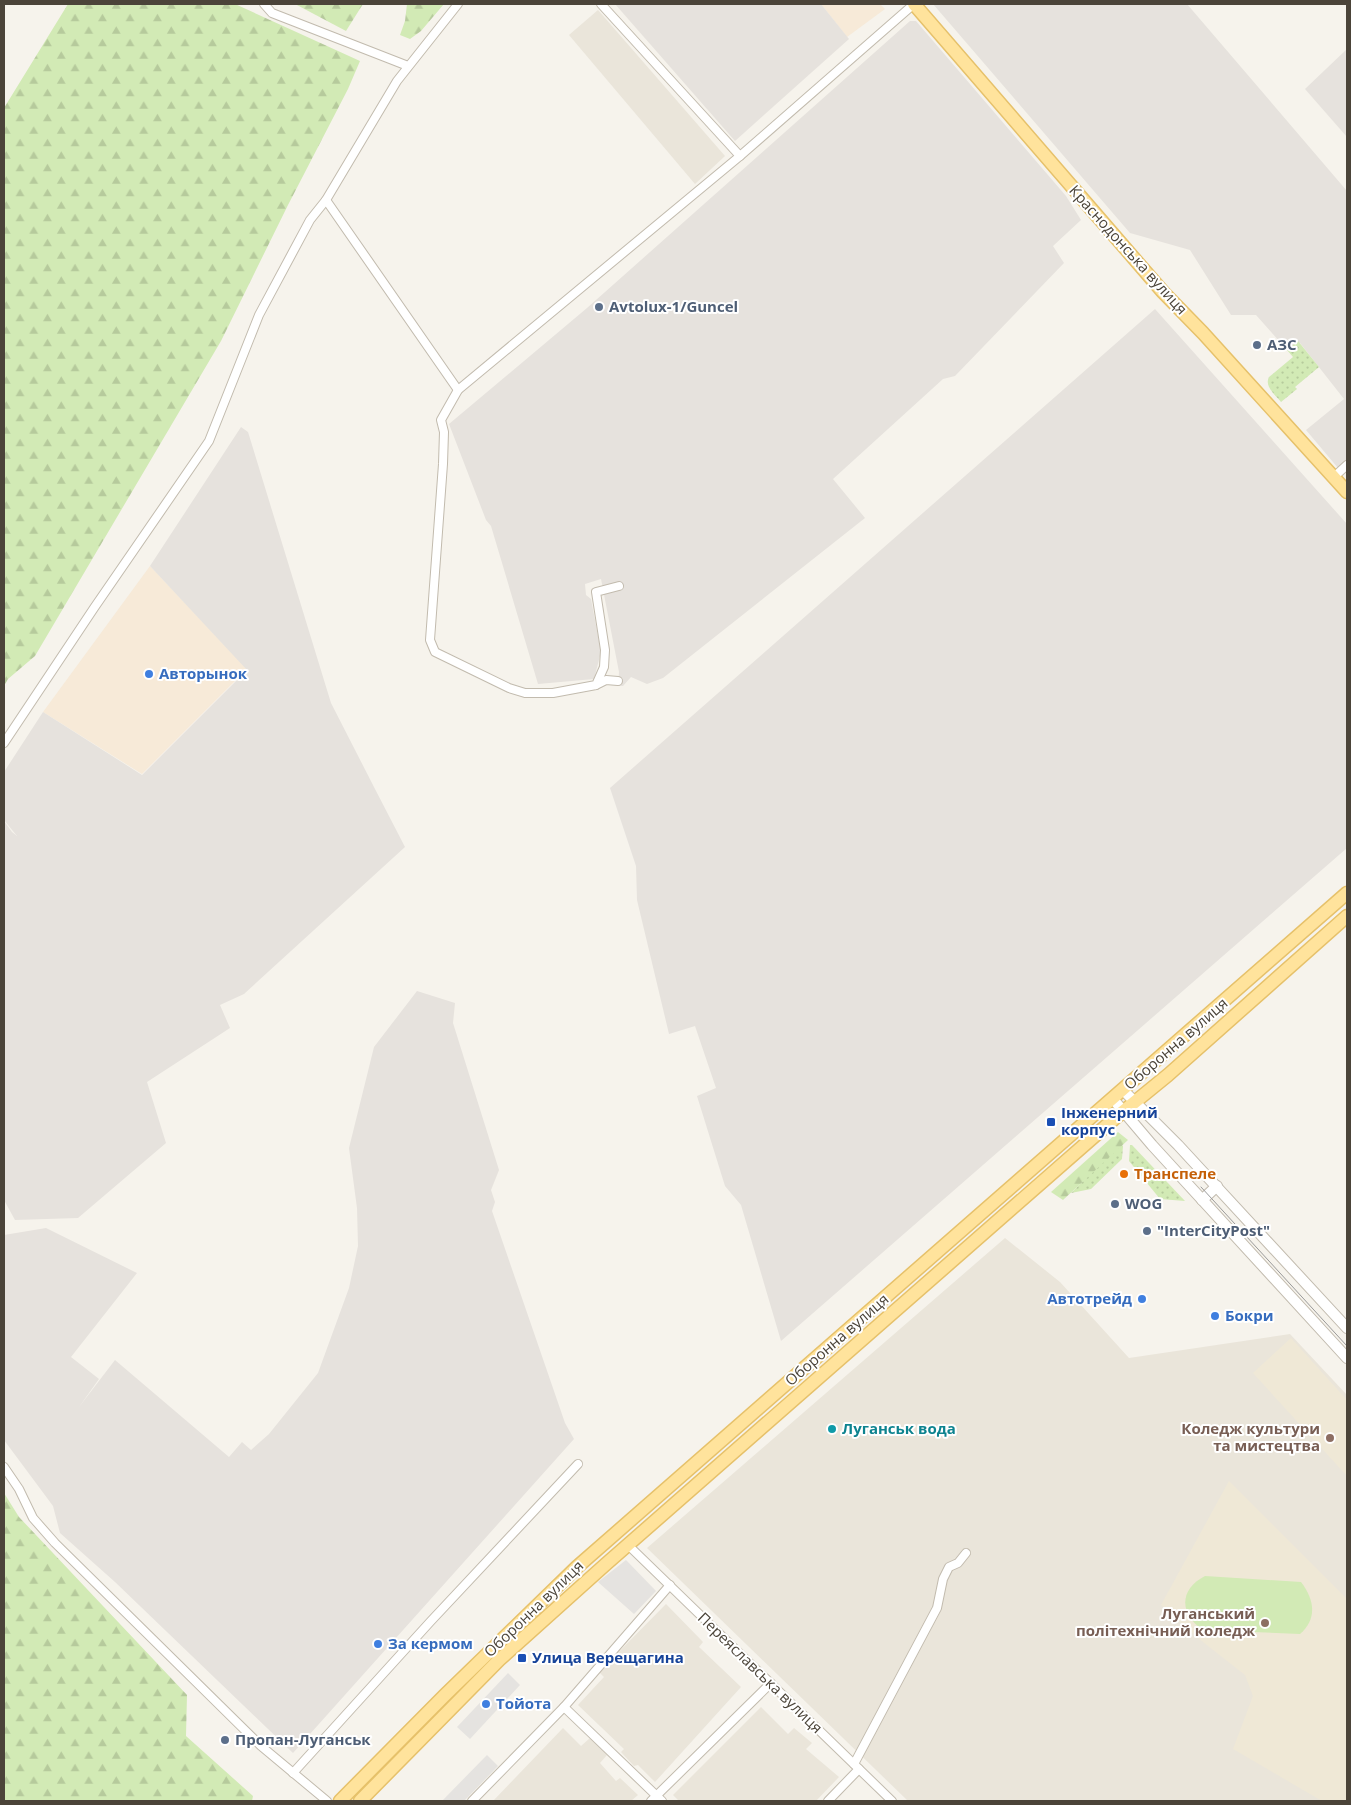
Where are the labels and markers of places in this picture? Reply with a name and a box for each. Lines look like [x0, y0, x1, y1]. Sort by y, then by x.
place label: Avtolux-1/Guncel [609, 296, 738, 316]
marker: Avtolux-1/Guncel [593, 301, 605, 313]
place label: АЗС [1267, 334, 1297, 354]
marker: АЗС [1251, 339, 1263, 351]
place label: Авторынок [159, 663, 248, 683]
marker: Авторынок [143, 668, 155, 680]
place label: Інженерний корпус [1061, 1102, 1158, 1139]
marker: Інженерний корпус [1045, 1116, 1057, 1128]
place label: Транспеле [1134, 1163, 1216, 1183]
marker: Транспеле [1118, 1168, 1130, 1180]
place label: WOG [1125, 1193, 1162, 1213]
marker: WOG [1109, 1198, 1121, 1210]
place label: "InterCityPost" [1157, 1220, 1270, 1240]
marker: "InterCityPost" [1141, 1225, 1153, 1237]
place label: Автотрейд [1047, 1288, 1132, 1308]
marker: Автотрейд [1136, 1293, 1148, 1305]
place label: Бокри [1225, 1305, 1273, 1325]
marker: Бокри [1209, 1310, 1221, 1322]
place label: Луганськ вода [842, 1418, 956, 1438]
place label: Коледж культури та мистецтва [1181, 1418, 1320, 1455]
marker: Луганськ вода [826, 1423, 838, 1435]
marker: Коледж культури та мистецтва [1324, 1432, 1336, 1444]
place label: Луганський політехнічний коледж [1076, 1603, 1256, 1640]
marker: Луганський політехнічний коледж [1259, 1617, 1271, 1629]
place label: За кермом [388, 1633, 473, 1653]
marker: За кермом [372, 1638, 384, 1650]
place label: Улица Верещагина [532, 1647, 684, 1667]
marker: Улица Верещагина [516, 1652, 528, 1664]
place label: Тойота [496, 1693, 551, 1713]
marker: Тойота [480, 1698, 492, 1710]
place label: Пропан-Луганськ [235, 1729, 371, 1749]
marker: Пропан-Луганськ [219, 1734, 231, 1746]

